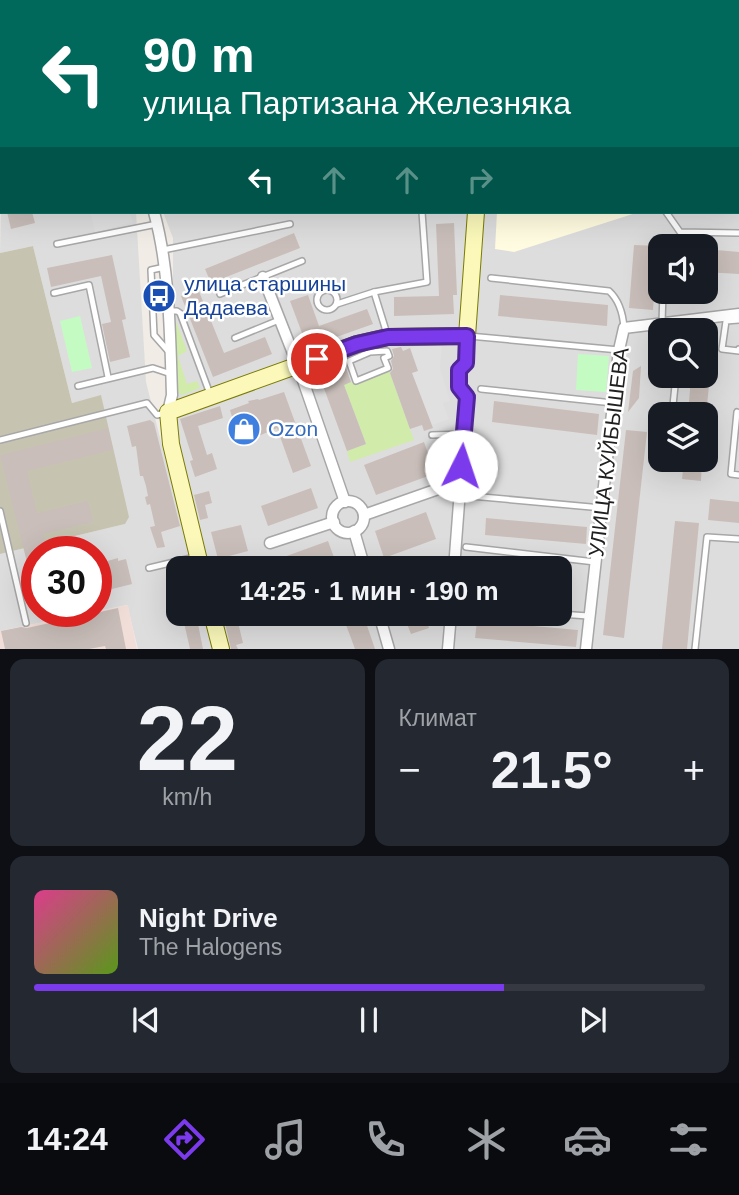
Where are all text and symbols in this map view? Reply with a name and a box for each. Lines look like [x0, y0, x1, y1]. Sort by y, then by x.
icon: left [28, 28, 119, 119]
text: 90 m [143, 28, 255, 82]
text: улица Партизана Железняка [143, 85, 571, 121]
icon: left [242, 161, 280, 199]
icon: ahead [315, 161, 353, 199]
icon: ahead [388, 161, 426, 199]
icon: right [461, 161, 499, 199]
map controls [648, 234, 718, 472]
button: sound [648, 234, 718, 304]
place label: улица старшины Дадаева [184, 272, 346, 319]
bus stop icon: улица старшины Дадаева [140, 277, 178, 315]
button: search [648, 318, 718, 388]
pin [287, 329, 347, 389]
icon: arrive [298, 340, 336, 378]
street label: УЛИЦА КУЙБЫШЕВА [584, 346, 633, 558]
button: layers [648, 402, 718, 472]
shop icon: Ozon [225, 410, 263, 448]
place label: Ozon [268, 417, 318, 440]
position arrow [424, 429, 498, 503]
speed limit sign: 30 [21, 536, 112, 627]
text: 14:25 · 1 мин · 190 m [239, 576, 499, 606]
text: 22 [137, 688, 238, 789]
text: Климат [399, 705, 477, 731]
text: 21.5° [491, 741, 613, 799]
text: − [399, 749, 421, 791]
text: + [683, 749, 705, 791]
text: km/h [162, 784, 212, 810]
text: Night Drive [139, 903, 278, 933]
text: The Halogens [139, 934, 282, 960]
icon: previous [127, 1001, 165, 1039]
icon: pause [350, 1001, 388, 1039]
icon: next [574, 1001, 612, 1039]
icon: directions [160, 1115, 209, 1164]
icon: music [261, 1115, 310, 1164]
icon: phone [361, 1115, 410, 1164]
icon: climate [462, 1115, 511, 1164]
icon: car [563, 1115, 612, 1164]
icon: filters [664, 1115, 713, 1164]
text: 14:24 [26, 1121, 108, 1157]

